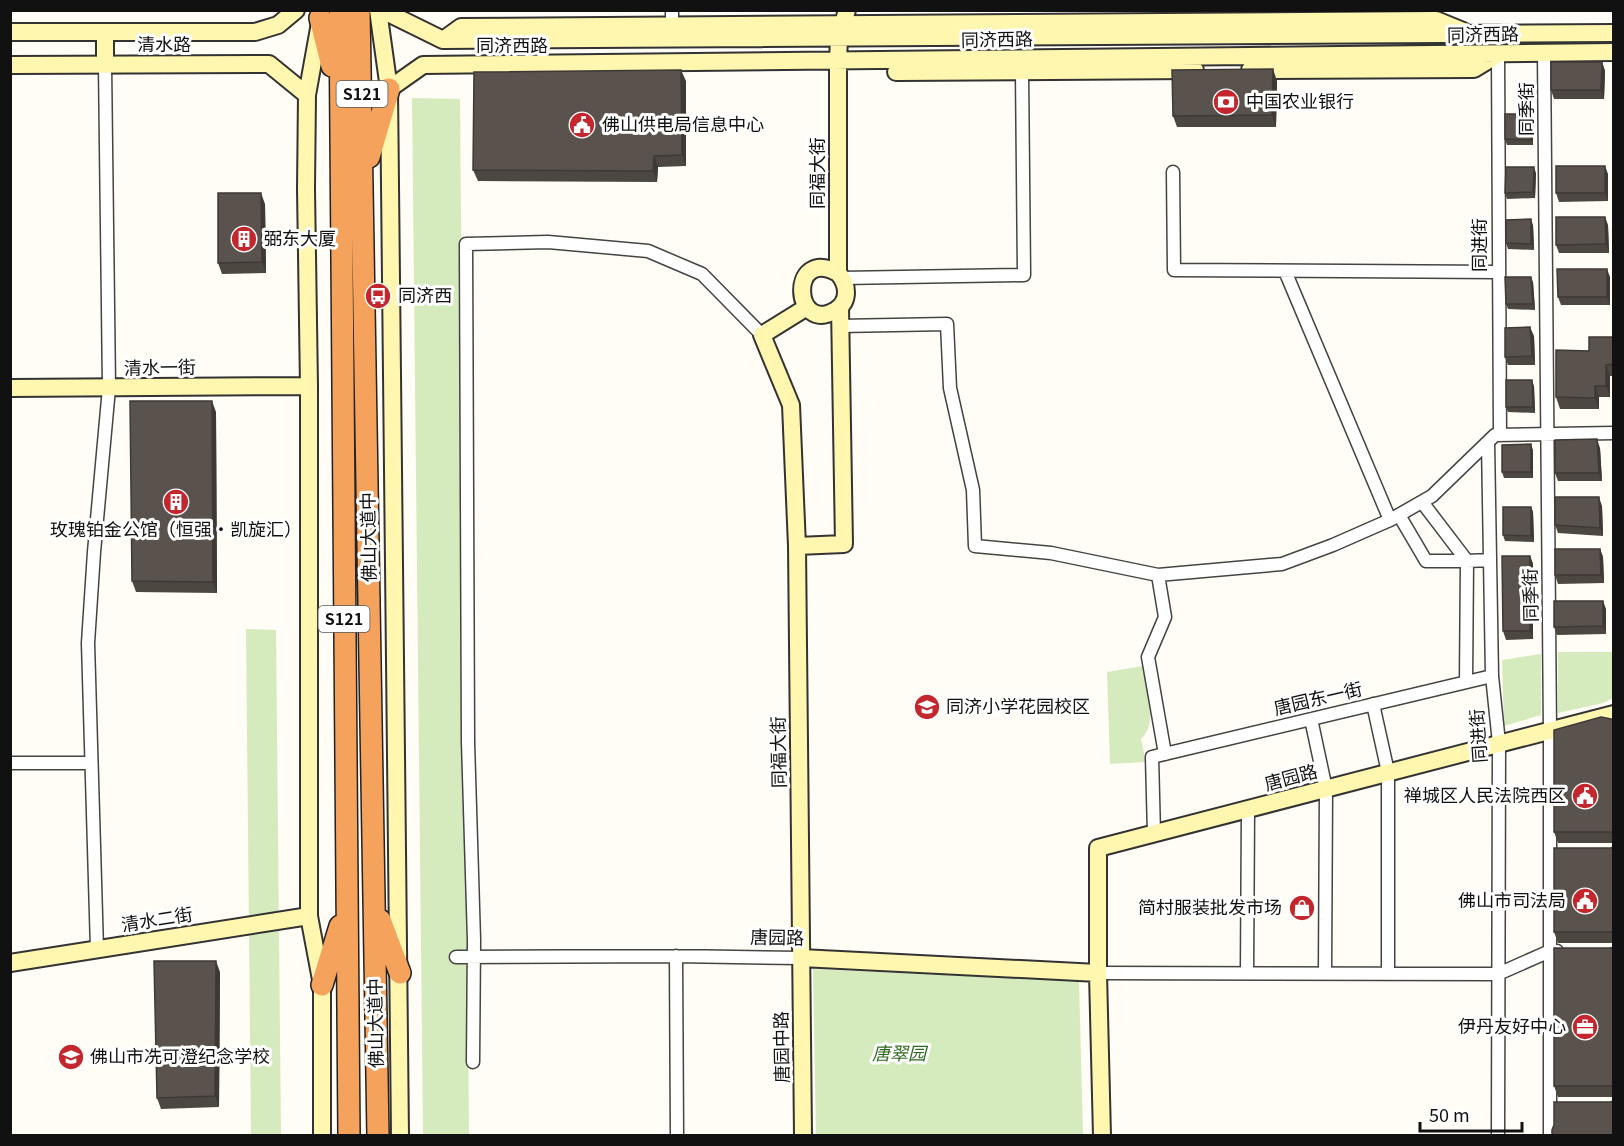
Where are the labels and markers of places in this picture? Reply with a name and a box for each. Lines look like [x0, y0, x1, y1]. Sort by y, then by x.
bank icon: 中国农业银行 [1211, 87, 1241, 117]
place label: 中国农业银行 [1246, 87, 1354, 113]
public building icon: 佛山供电局信息中心 [567, 110, 597, 140]
place label: 佛山供电局信息中心 [602, 110, 764, 136]
building icon: 弼东大厦 [229, 224, 259, 254]
place label: 弼东大厦 [264, 224, 336, 250]
bus stop icon: 同济西 [363, 281, 393, 311]
place label: 同济西 [398, 281, 452, 307]
building icon: 玫瑰铂金公馆（恒强·凯旋汇） [161, 487, 191, 517]
place label: 玫瑰铂金公馆（恒强·凯旋汇） [50, 515, 302, 541]
school or university icon: 同济小学花园校区 [912, 692, 942, 722]
place label: 同济小学花园校区 [946, 692, 1090, 718]
place label: 禅城区人民法院西区 [1404, 781, 1566, 807]
public building icon: 禅城区人民法院西区 [1570, 781, 1600, 811]
place label: 佛山市司法局 [1458, 886, 1566, 912]
public building icon: 佛山市司法局 [1570, 886, 1600, 916]
place label: 简村服装批发市场 [1138, 893, 1282, 919]
shop icon: 简村服装批发市场 [1287, 893, 1317, 923]
place label: 伊丹友好中心 [1458, 1012, 1566, 1038]
office icon: 伊丹友好中心 [1570, 1012, 1600, 1042]
school or university icon: 佛山市冼可澄纪念学校 [56, 1042, 86, 1072]
place label: 佛山市冼可澄纪念学校 [90, 1042, 270, 1068]

